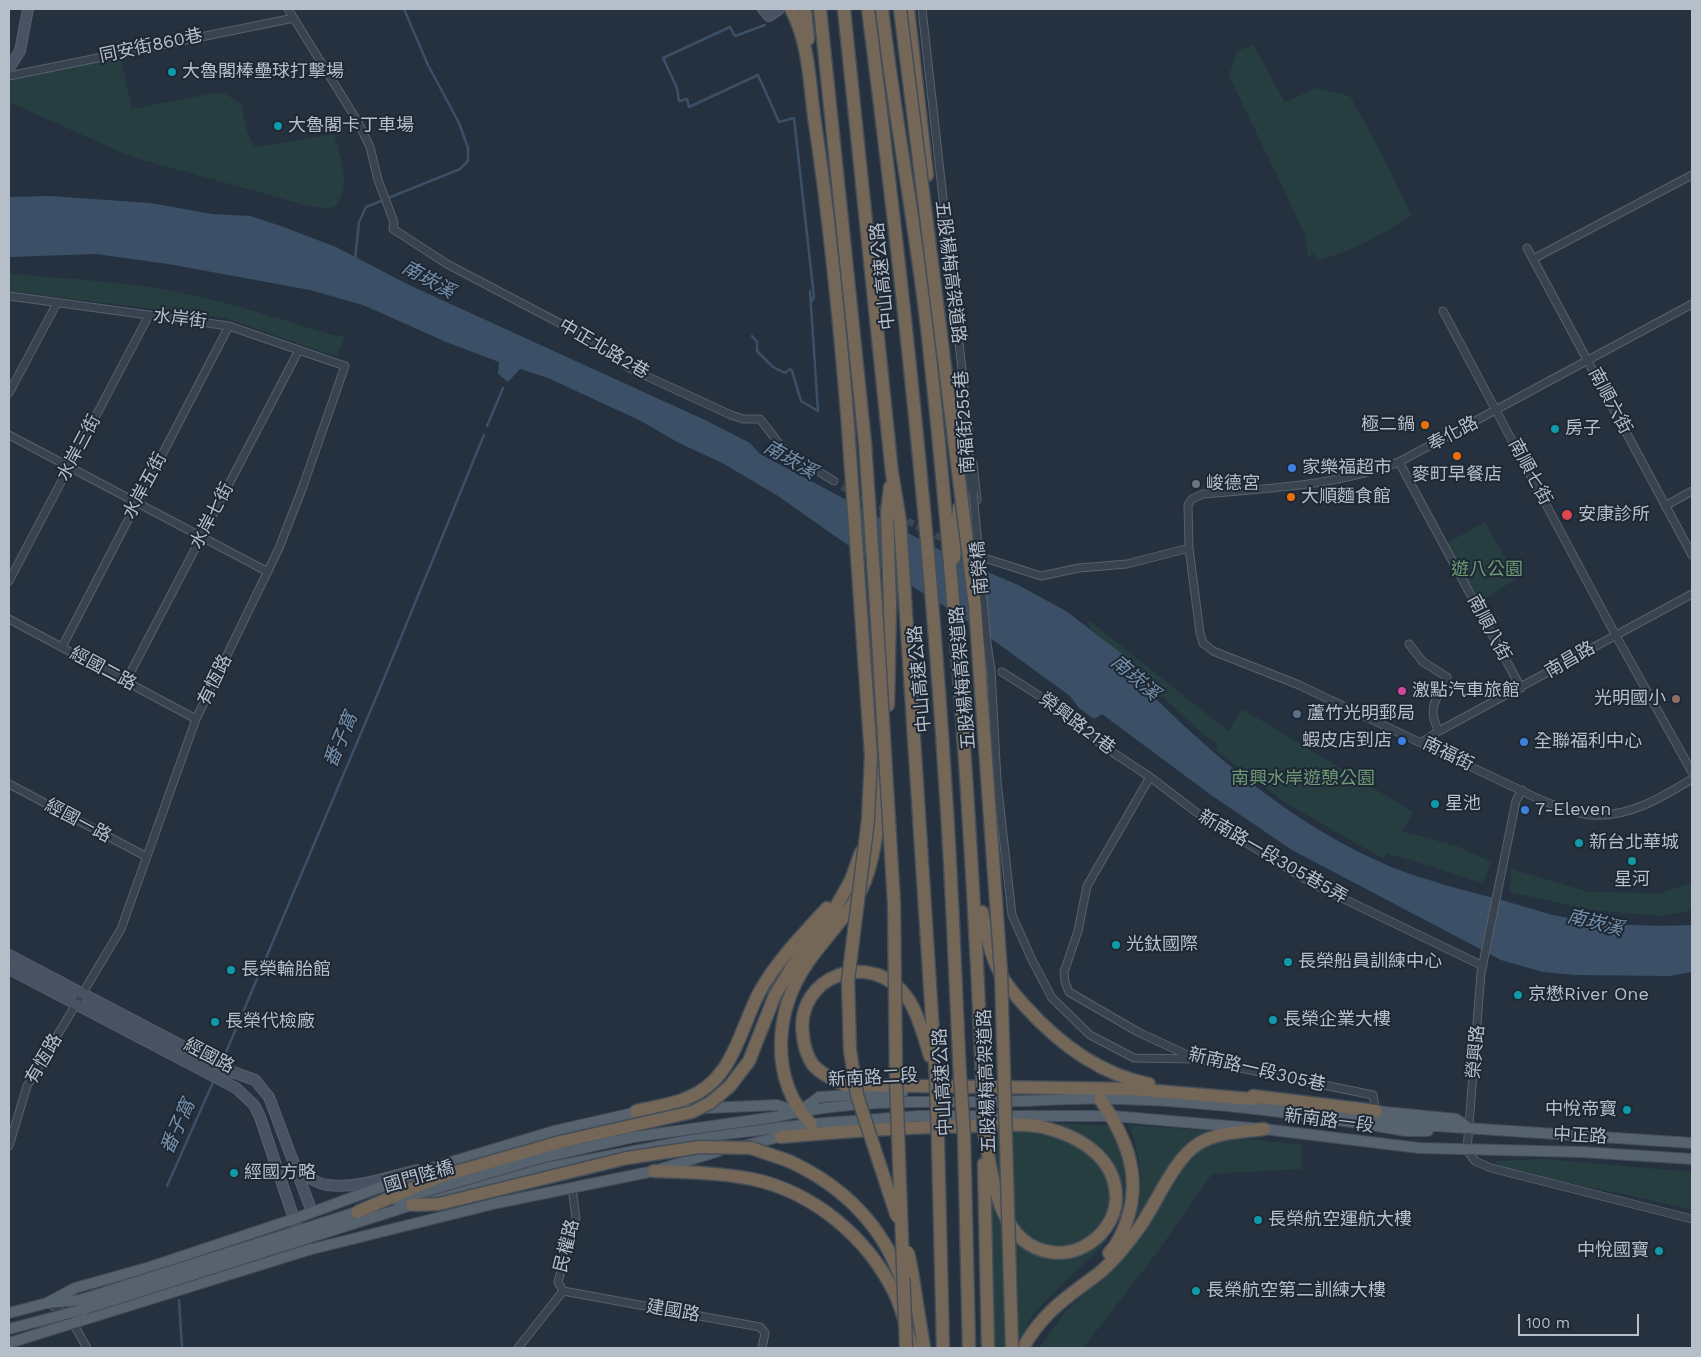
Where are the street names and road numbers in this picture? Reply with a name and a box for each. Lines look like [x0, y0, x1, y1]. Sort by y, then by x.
street label: 同安街860巷 [97, 24, 205, 68]
street label: 五股楊梅高架道路 [931, 199, 969, 345]
street label: 中山高速公路 [867, 221, 899, 331]
street label: 水岸街 [152, 305, 208, 333]
street label: 中正北路2巷 [555, 315, 653, 383]
street label: 南順六街 [1584, 364, 1636, 438]
street label: 南福街255巷 [951, 370, 979, 474]
street label: 水岸三街 [53, 411, 105, 485]
street label: 奉化路 [1424, 412, 1482, 456]
street label: 南順七街 [1504, 435, 1556, 509]
street label: 水岸五街 [119, 449, 171, 523]
street label: 水岸七街 [186, 479, 238, 553]
street label: 南榮橋 [967, 540, 993, 596]
street label: 南順八街 [1463, 591, 1515, 665]
street label: 五股楊梅高架道路 [946, 605, 980, 751]
street label: 中山高速公路 [905, 624, 935, 734]
street label: 南昌路 [1541, 637, 1599, 683]
street label: 經國二路 [66, 643, 140, 695]
street label: 有恆路 [193, 651, 237, 709]
street label: 榮興路21巷 [1035, 688, 1119, 760]
street label: 南福街 [1419, 732, 1477, 776]
street label: 經國一路 [41, 795, 115, 847]
street label: 新南路一段305巷5弄 [1195, 805, 1351, 909]
street label: 五股楊梅高架道路 [974, 1009, 1000, 1153]
street label: 榮興路 [1463, 1024, 1489, 1080]
street label: 中山高速公路 [929, 1028, 957, 1136]
street label: 有恆路 [21, 1030, 67, 1088]
street label: 經國路 [180, 1034, 238, 1078]
street label: 新南路一段305巷 [1186, 1044, 1328, 1096]
street label: 新南路二段 [827, 1065, 919, 1091]
street label: 新南路一段 [1283, 1105, 1375, 1137]
street label: 中正路 [1552, 1124, 1608, 1148]
street label: 國門陸橋 [381, 1157, 457, 1197]
street label: 民權路 [550, 1217, 584, 1275]
street label: 建國路 [645, 1296, 701, 1326]

